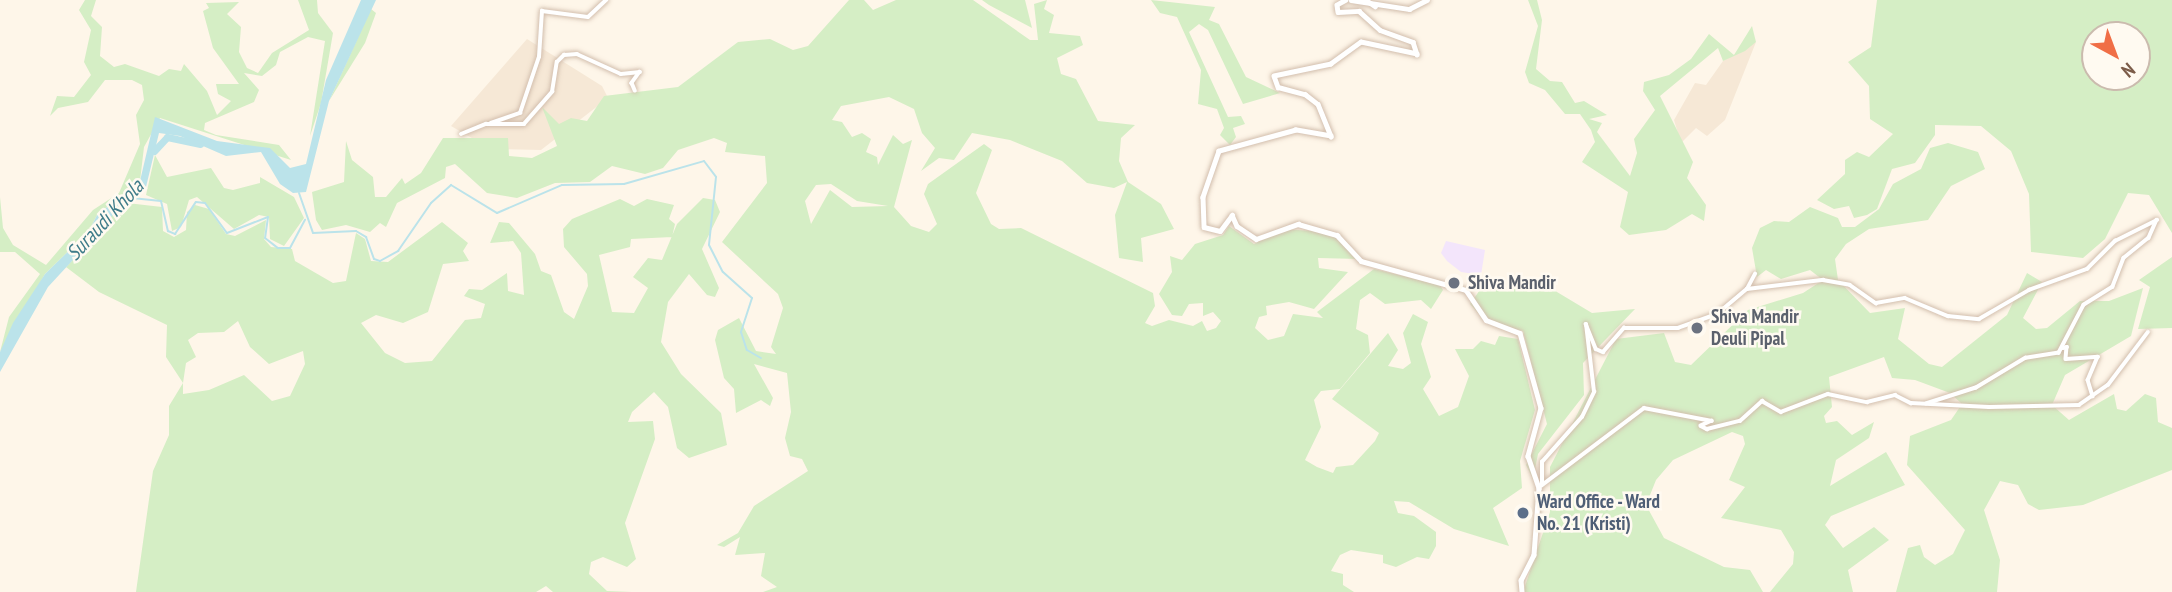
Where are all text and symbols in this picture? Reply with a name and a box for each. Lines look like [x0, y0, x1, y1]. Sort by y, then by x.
north arrow [2081, 21, 2151, 91]
text: N [2117, 58, 2140, 83]
water label: Suraudi Khola [61, 174, 149, 266]
place label: Shiva Mandir [1468, 272, 1556, 294]
marker: Shiva Mandir [1446, 275, 1462, 291]
place label: Shiva Mandir Deuli Pipal [1711, 306, 1799, 350]
marker: Shiva Mandir Deuli Pipal [1689, 320, 1705, 336]
place label: Ward Office - Ward No. 21 (Kristi) [1537, 491, 1663, 535]
marker: Ward Office - Ward No. 21 (Kristi) [1515, 505, 1531, 521]

